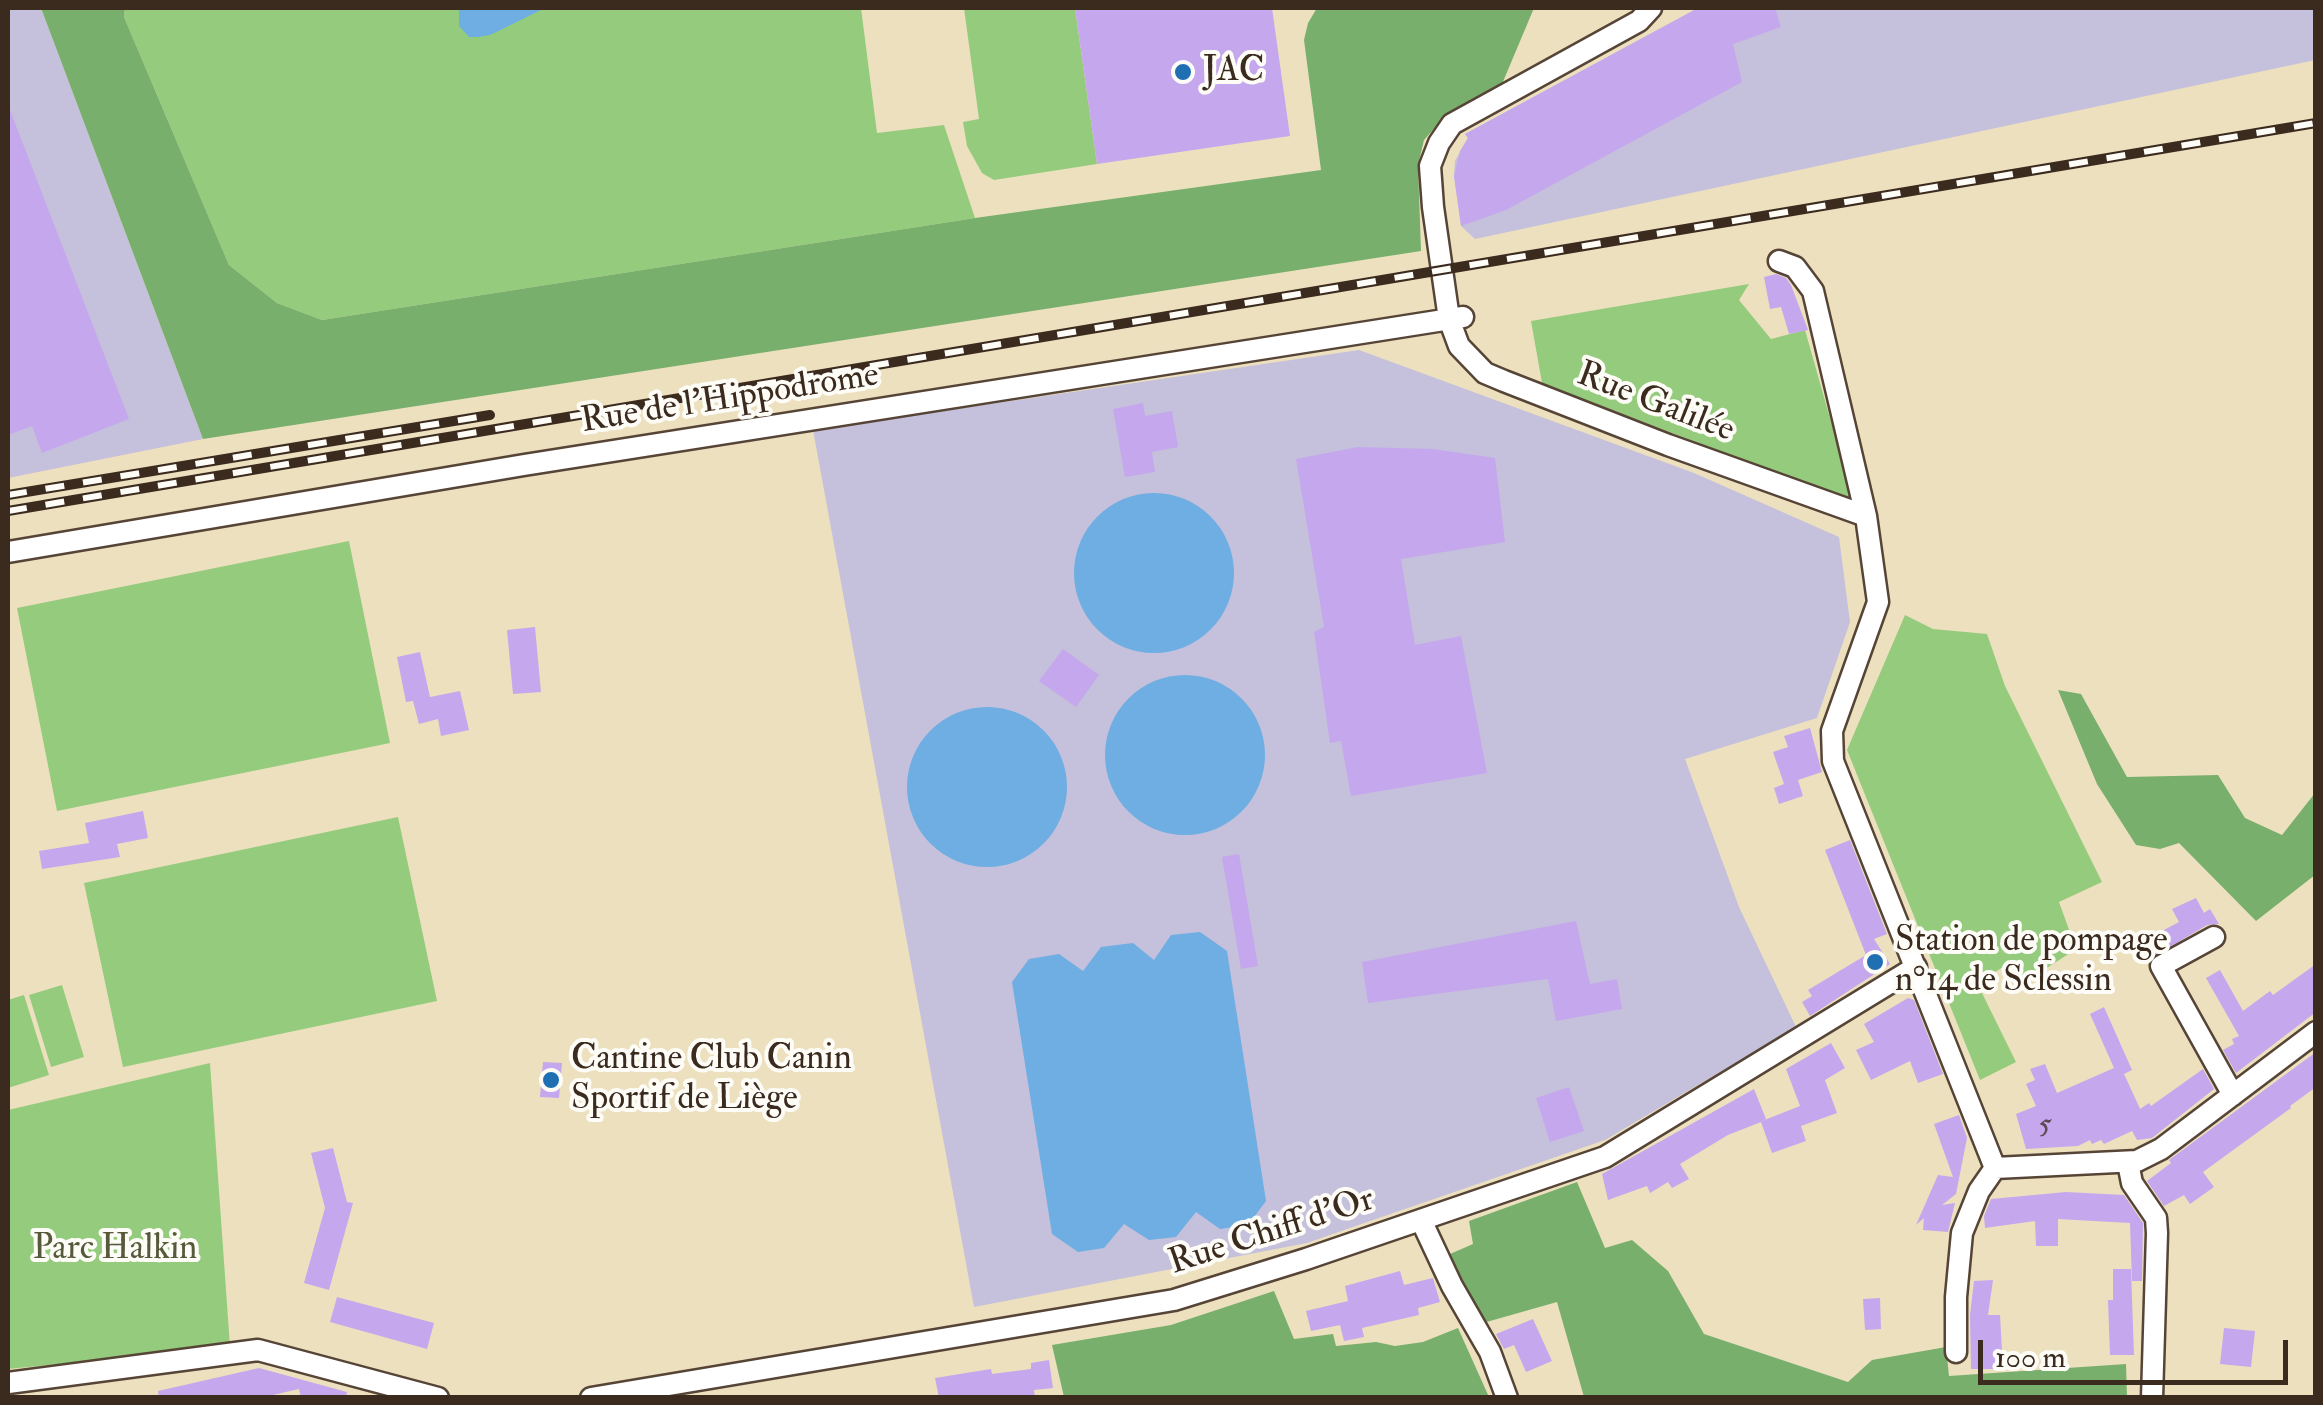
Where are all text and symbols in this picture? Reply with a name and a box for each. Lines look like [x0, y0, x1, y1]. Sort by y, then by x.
place label: JAC [1203, 51, 1264, 93]
marker: JAC [1172, 61, 1194, 83]
street label: Rue Galilée [1570, 355, 1740, 453]
street label: Rue de l'Hippodrome [578, 356, 882, 444]
place label: Station de pompage n°14 de Sclessin [1895, 921, 2168, 1003]
marker: Station de pompage n°14 de Sclessin [1864, 951, 1886, 973]
place label: Cantine Club Canin Sportif de Liège [571, 1039, 852, 1121]
marker: Cantine Club Canin Sportif de Liège [540, 1069, 562, 1091]
house number: 5 [2038, 1109, 2052, 1145]
street label: Rue Chiff d'Or [1164, 1180, 1380, 1286]
park label: Parc Halkin [33, 1229, 197, 1271]
scale bar [1983, 1320, 2293, 1382]
text: 100 m [1995, 1339, 2066, 1376]

